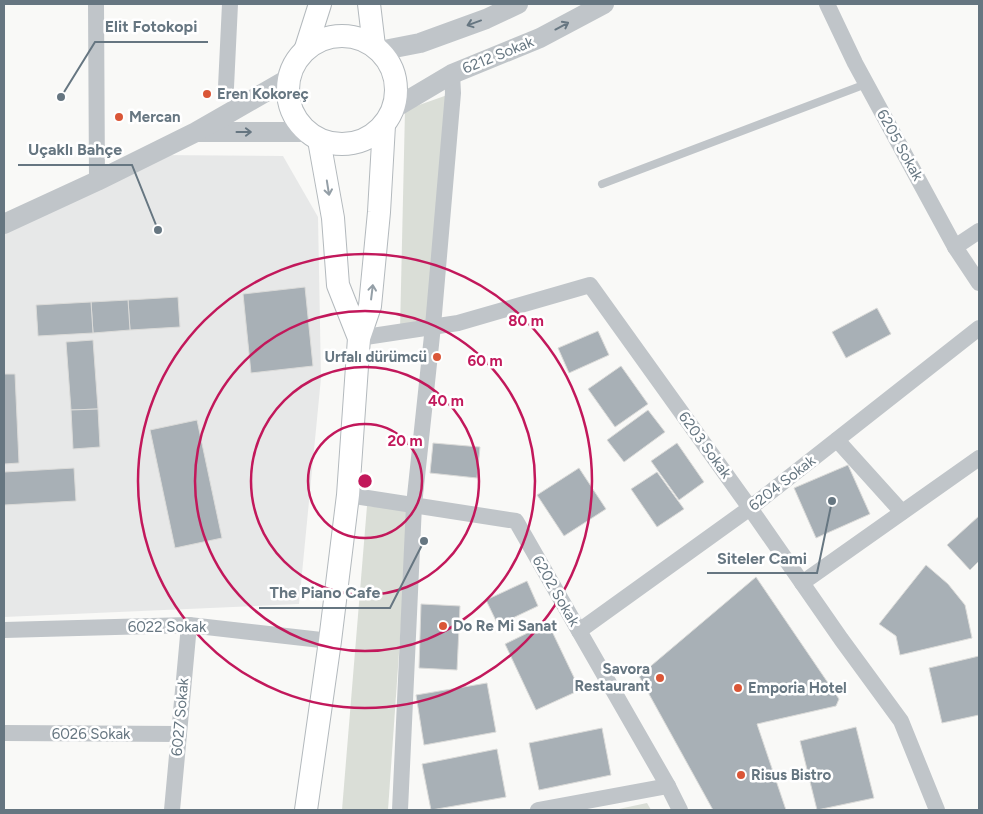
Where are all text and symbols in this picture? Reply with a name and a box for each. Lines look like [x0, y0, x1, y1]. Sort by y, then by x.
callout: Elit Fotokopi [95, 11, 208, 42]
text: Elit Fotokopi [105, 17, 197, 36]
one-way arrow [467, 19, 482, 28]
one-way arrow [555, 21, 570, 31]
street label: 6212 Sokak [460, 32, 537, 77]
place label: Eren Kokoreç [217, 85, 309, 103]
marker: Eren Kokoreç [201, 88, 213, 100]
street label: 6205 Sokak [873, 106, 927, 184]
place label: Mercan [129, 108, 181, 126]
marker: Mercan [113, 111, 125, 123]
one-way arrow [236, 127, 252, 137]
callout: Uçaklı Bahçe [18, 134, 132, 165]
text: Uçaklı Bahçe [28, 140, 122, 159]
one-way arrow [323, 180, 333, 196]
one-way arrow [367, 284, 377, 300]
text: 80 m [508, 312, 544, 330]
place label: Urfalı dürümcü [324, 348, 427, 366]
marker: Urfalı dürümcü [431, 351, 443, 363]
text: 60 m [467, 352, 503, 370]
text: 40 m [428, 392, 464, 410]
street label: 6203 Sokak [675, 408, 736, 483]
text: 20 m [387, 432, 423, 450]
street label: 6204 Sokak [745, 451, 819, 515]
centre of rings [356, 472, 374, 490]
callout: Siteler Cami [707, 542, 817, 573]
text: Siteler Cami [717, 549, 807, 568]
street label: 6202 Sokak [529, 552, 584, 630]
callout: The Piano Cafe [259, 577, 390, 608]
text: The Piano Cafe [270, 583, 381, 602]
place label: Do Re Mi Sanat [453, 617, 557, 635]
street label: 6022 Sokak [128, 618, 207, 636]
marker: Do Re Mi Sanat [437, 620, 449, 632]
place label: Savora Restaurant [574, 660, 650, 695]
marker: Savora Restaurant [654, 672, 666, 684]
street label: 6027 Sokak [168, 677, 192, 757]
place label: Emporia Hotel [748, 679, 847, 697]
marker: Emporia Hotel [732, 682, 744, 694]
street label: 6026 Sokak [52, 725, 131, 743]
place label: Risus Bistro [751, 766, 831, 784]
marker: Risus Bistro [735, 769, 747, 781]

